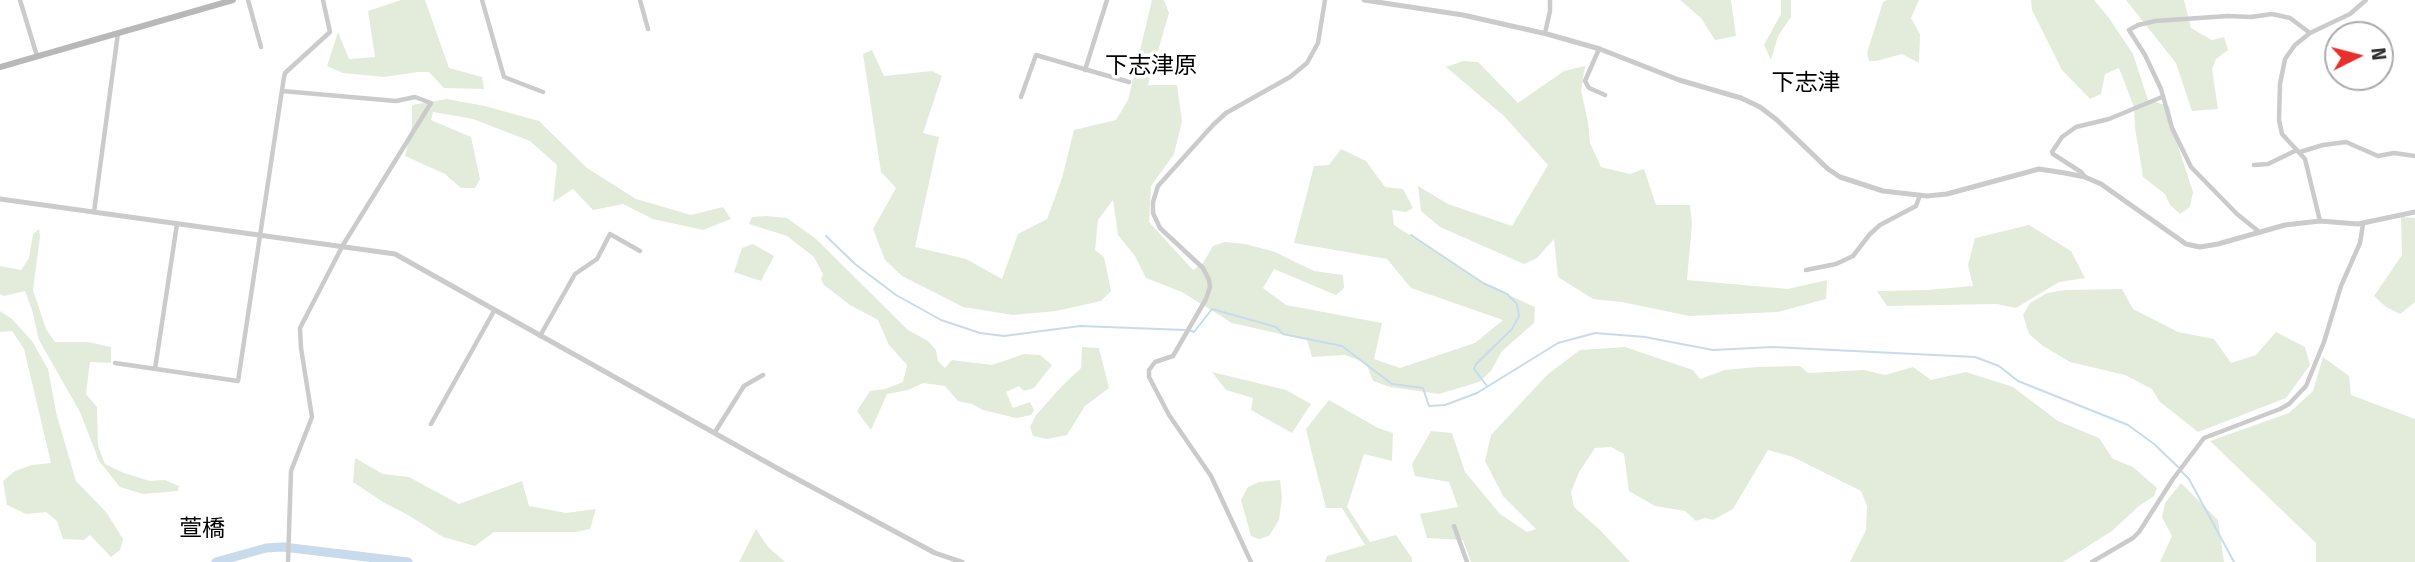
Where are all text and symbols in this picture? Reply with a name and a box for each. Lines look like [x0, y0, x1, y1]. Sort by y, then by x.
north arrow [2324, 21, 2394, 91]
text: N [2366, 46, 2390, 61]
district label: 下志津原 [1105, 53, 1197, 81]
district label: 下志津 [1772, 70, 1840, 98]
district label: 萱橋 [179, 516, 225, 544]

